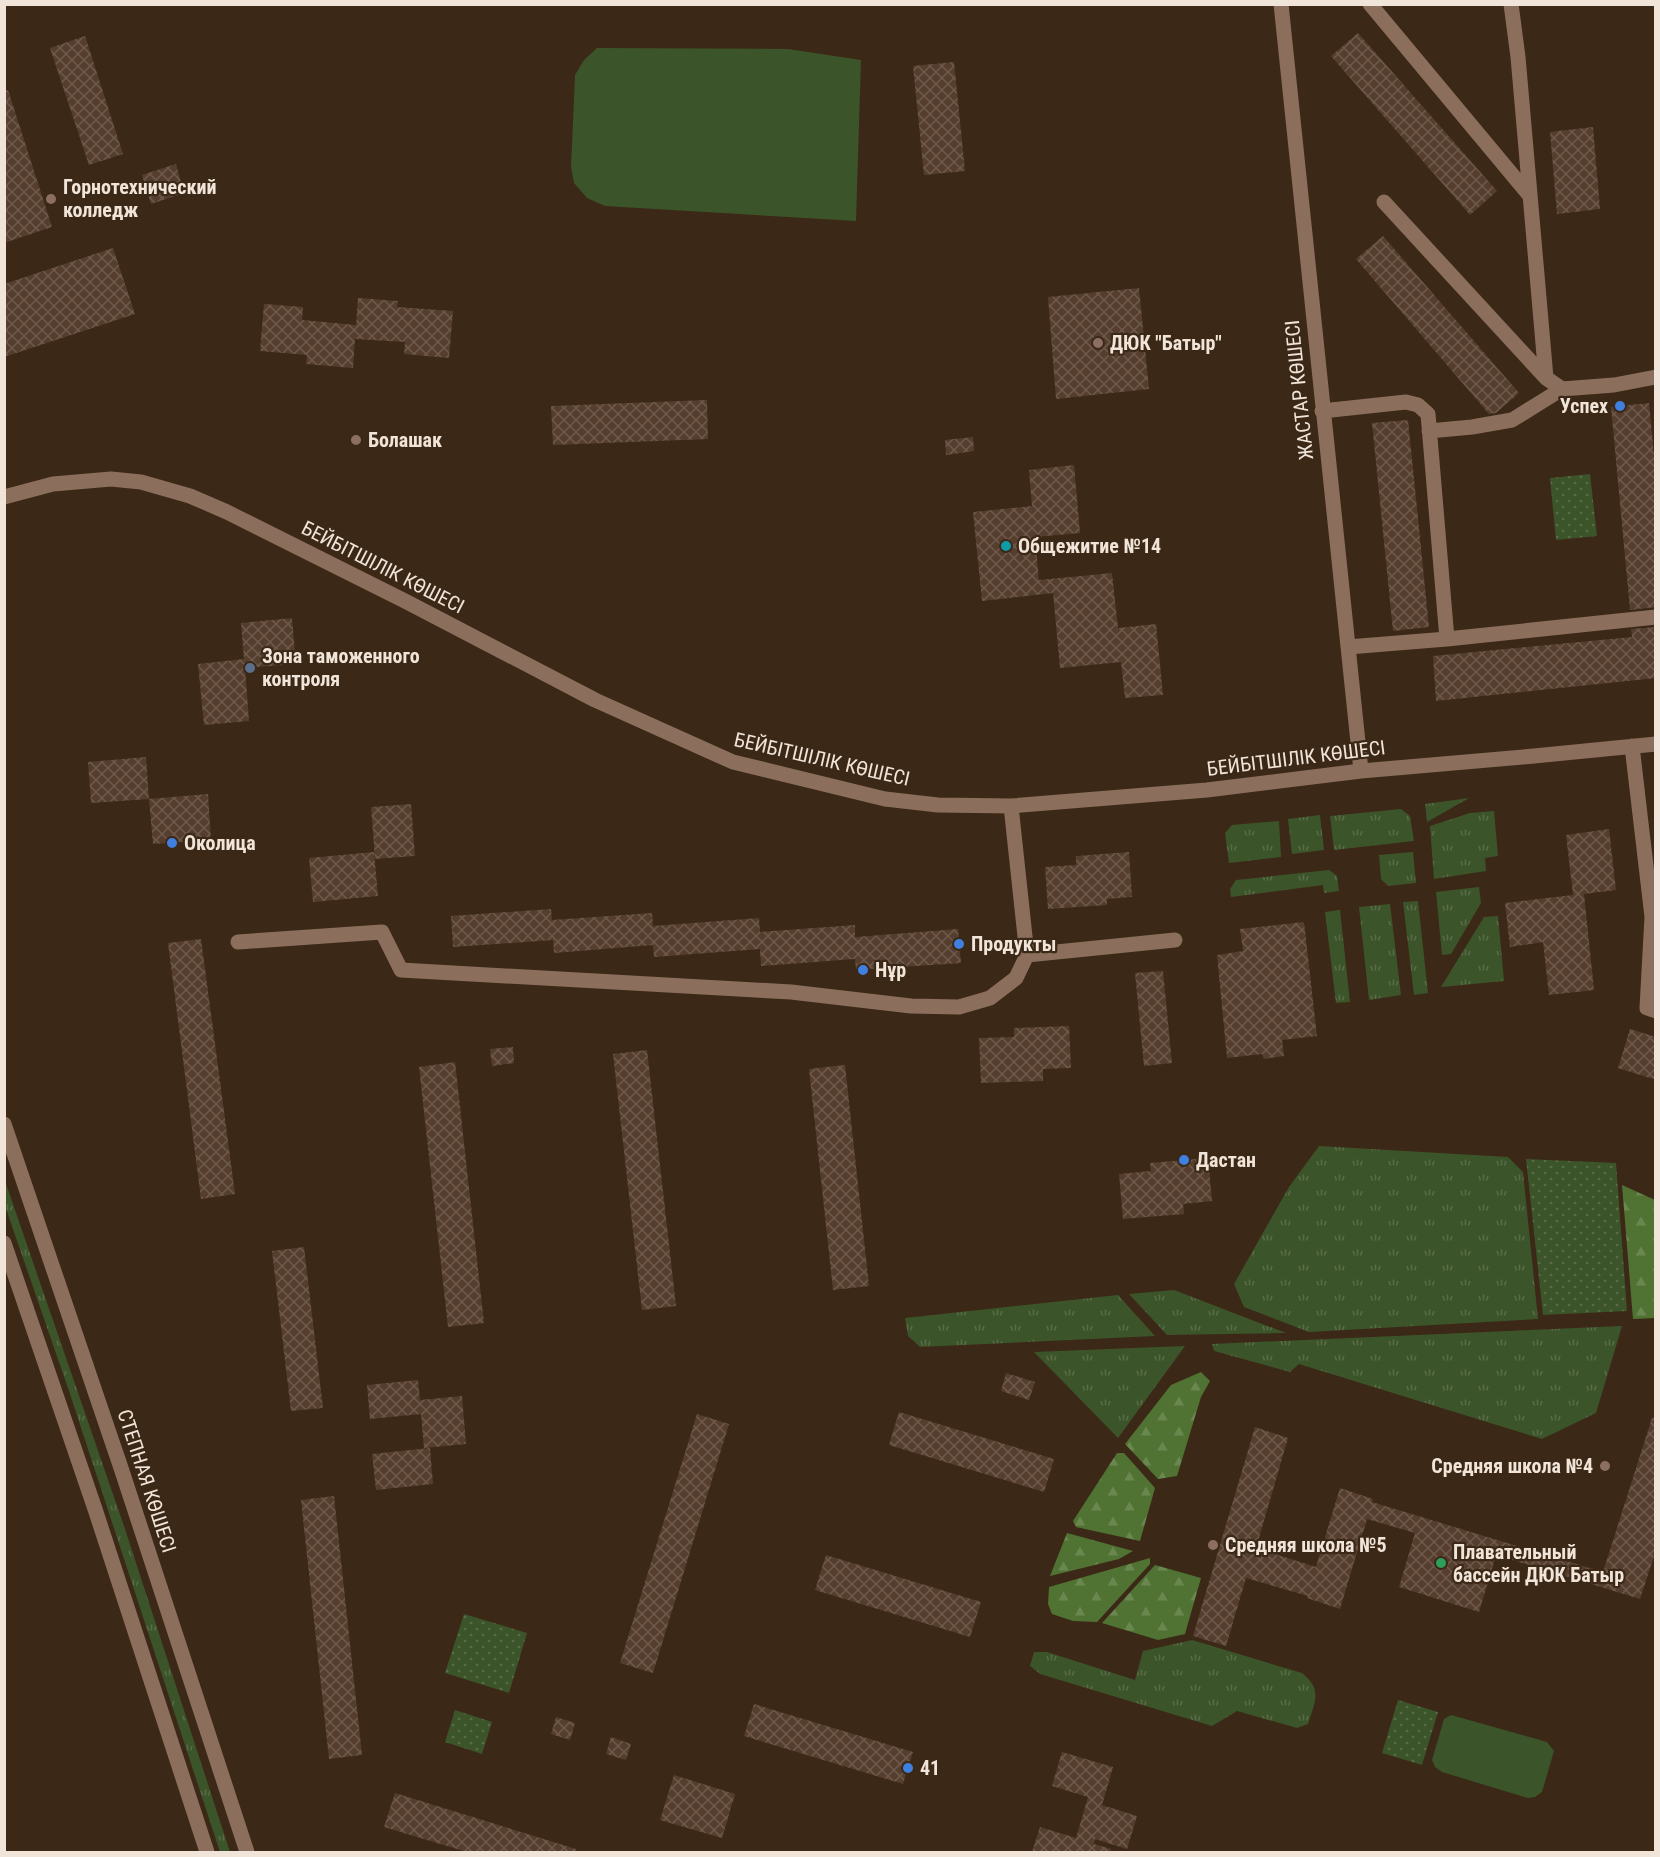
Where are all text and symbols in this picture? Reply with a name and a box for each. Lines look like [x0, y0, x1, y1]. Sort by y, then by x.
place label: Горнотехнический колледж [63, 175, 216, 222]
marker: Горнотехнический колледж [44, 192, 58, 206]
street label: ЖАСТАР КӨШЕСІ [1280, 319, 1318, 461]
place label: ДЮК "Батыр" [1110, 331, 1222, 355]
marker: ДЮК "Батыр" [1091, 336, 1105, 350]
place label: Успех [1560, 394, 1608, 418]
marker: Успех [1613, 399, 1627, 413]
place label: Болашак [368, 428, 442, 452]
marker: Болашак [349, 433, 363, 447]
street label: БЕЙБІТШІЛІК КӨШЕСІ [298, 516, 468, 618]
place label: Общежитие №14 [1018, 534, 1161, 558]
marker: Общежитие №14 [999, 539, 1013, 553]
place label: Зона таможенного контроля [262, 644, 420, 691]
marker: Зона таможенного контроля [243, 661, 257, 675]
street label: БЕЙБІТШІЛІК КӨШЕСІ [732, 727, 912, 791]
street label: БЕЙБІТШІЛІК КӨШЕСІ [1206, 735, 1386, 781]
place label: Околица [184, 831, 256, 855]
marker: Околица [165, 836, 179, 850]
place label: Продукты [971, 932, 1056, 956]
marker: Продукты [952, 937, 966, 951]
place label: Нұр [875, 958, 906, 982]
marker: Нұр [856, 963, 870, 977]
place label: Дастан [1196, 1148, 1256, 1172]
marker: Дастан [1177, 1153, 1191, 1167]
street label: СТЕПНАЯ КӨШЕСІ [113, 1406, 181, 1556]
place label: Средняя школа №4 [1431, 1454, 1593, 1478]
marker: Средняя школа №4 [1598, 1459, 1612, 1473]
place label: Средняя школа №5 [1225, 1533, 1387, 1557]
marker: Средняя школа №5 [1206, 1538, 1220, 1552]
place label: Плавательный бассейн ДЮК Батыр [1453, 1540, 1624, 1587]
marker: Плавательный бассейн ДЮК Батыр [1434, 1556, 1448, 1570]
place label: 41 [920, 1756, 940, 1780]
marker: 41 [901, 1761, 915, 1775]

